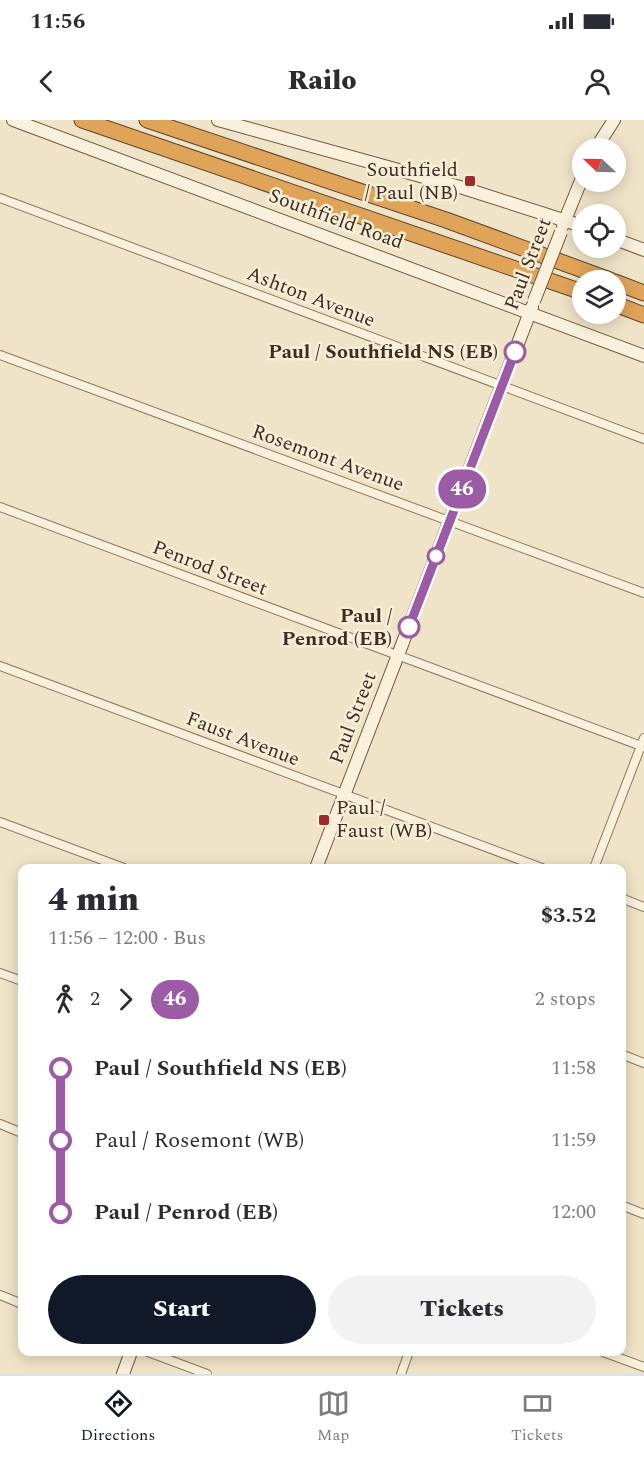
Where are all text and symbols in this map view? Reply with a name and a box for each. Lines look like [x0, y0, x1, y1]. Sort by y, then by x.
text: 11:56 [30, 5, 85, 38]
text: Railo [288, 60, 356, 102]
icon: back [30, 65, 63, 98]
icon: person [581, 65, 614, 98]
north arrow [572, 138, 626, 192]
map controls [572, 138, 626, 324]
place label: Southfield / Paul (NB) [365, 155, 458, 208]
marker: Southfield / Paul (NB) [463, 174, 477, 188]
street label: Southfield Road [264, 181, 408, 257]
button: locate [572, 204, 626, 258]
street label: Paul Street [497, 213, 559, 315]
street label: Ashton Avenue [242, 259, 380, 335]
button: layers [572, 270, 626, 324]
place label: Paul / Southfield NS (EB) [268, 337, 498, 367]
marker: Paul / Southfield NS (EB) [504, 341, 526, 363]
street label: Rosemont Avenue [248, 417, 408, 499]
line badge: 46 [435, 470, 489, 508]
text: 46 [450, 473, 474, 505]
street label: Penrod Street [148, 532, 272, 604]
unlabelled marker [427, 547, 445, 565]
place label: Paul / Penrod (EB) [282, 601, 392, 654]
marker: Paul / Penrod (EB) [398, 616, 420, 638]
street label: Paul Street [322, 667, 384, 769]
street label: Faust Avenue [182, 704, 304, 774]
place label: Paul / Faust (WB) [336, 793, 432, 846]
marker: Paul / Faust (WB) [317, 813, 331, 827]
text: 4 min [48, 875, 139, 925]
text: $3.52 [541, 899, 596, 932]
text: 11:56 – 12:00 · Bus [48, 923, 206, 953]
icon: walk [48, 983, 81, 1016]
icon: forward [109, 983, 142, 1016]
text: 46 [163, 983, 187, 1015]
text: 2 [90, 984, 100, 1014]
text: 2 stops [535, 984, 596, 1014]
text: Paul / Southfield NS (EB) [94, 1052, 347, 1085]
text: 11:58 [551, 1053, 596, 1083]
text: Paul / Rosemont (WB) [94, 1124, 304, 1157]
text: 11:59 [551, 1125, 596, 1155]
text: Paul / Penrod (EB) [94, 1196, 278, 1229]
text: 12:00 [551, 1197, 596, 1227]
button: Start [48, 1275, 316, 1344]
button: Tickets [328, 1275, 596, 1344]
tab: Directions [81, 1387, 155, 1447]
tab: Map [317, 1387, 350, 1447]
tab: Tickets [511, 1387, 563, 1447]

